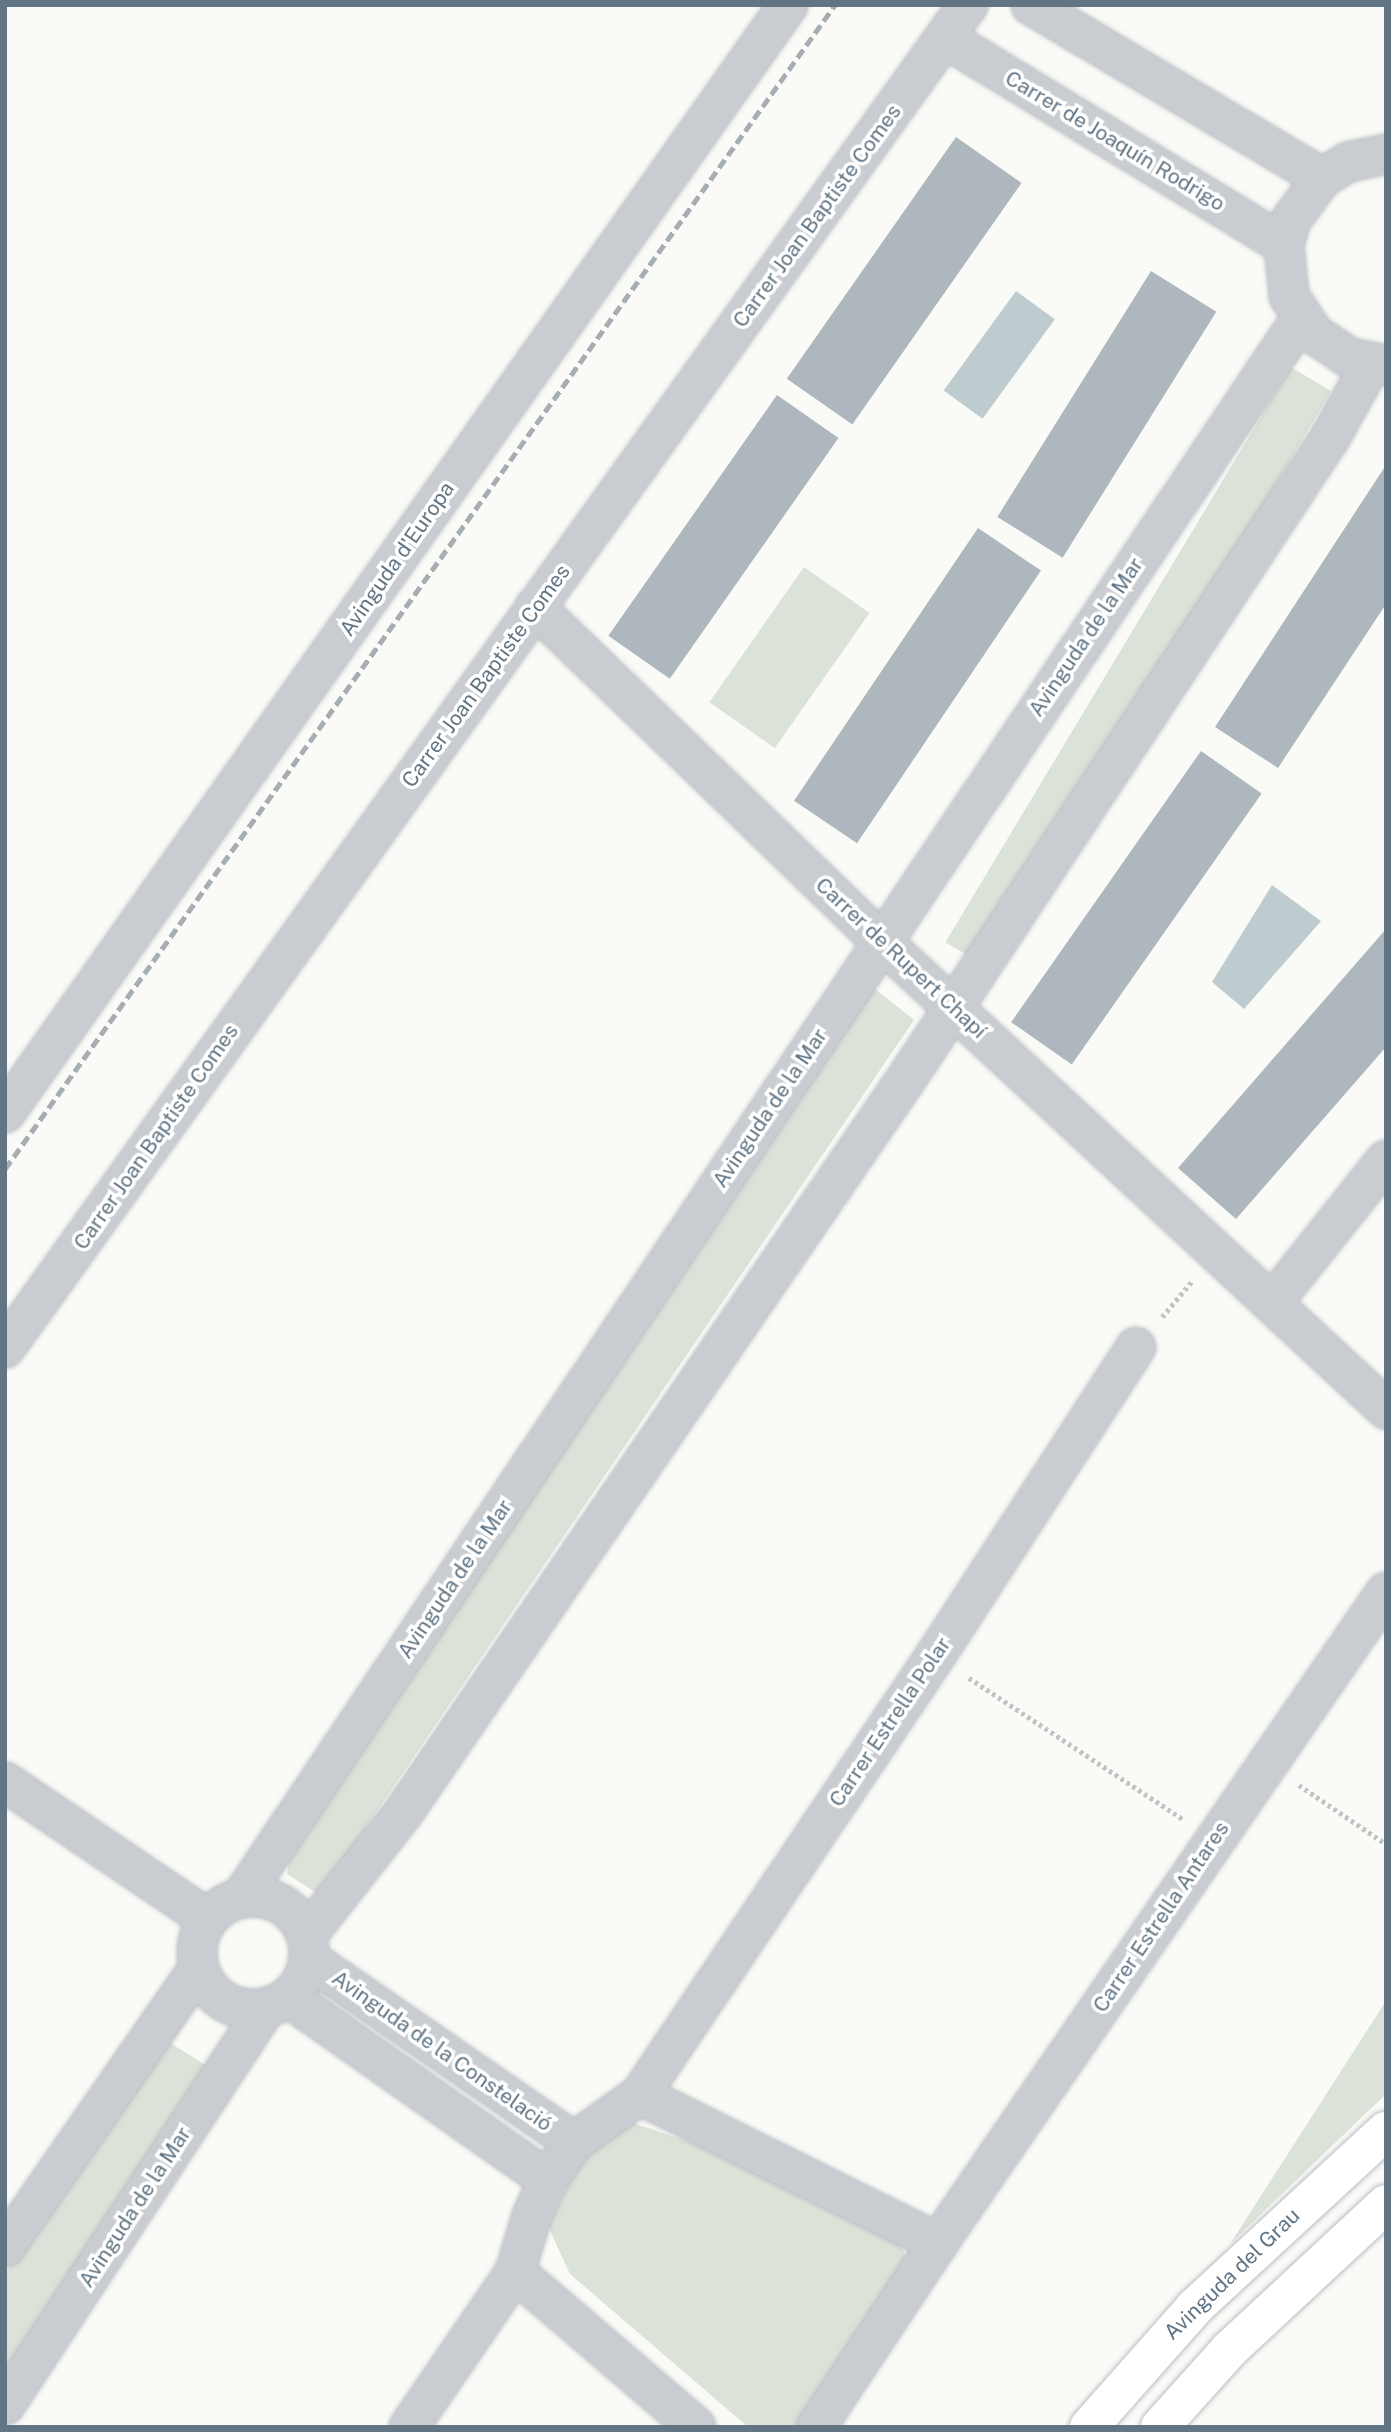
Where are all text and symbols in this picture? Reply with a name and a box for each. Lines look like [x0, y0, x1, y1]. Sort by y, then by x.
street label: Carrer de Joaquín Rodrigo [1000, 65, 1230, 217]
street label: Carrer Joan Baptiste Comes [728, 100, 906, 332]
street label: Avinguda d'Europa [334, 477, 460, 641]
street label: Avinguda de la Mar [1023, 553, 1149, 721]
street label: Carrer Joan Baptiste Comes [397, 560, 575, 792]
street label: Carrer de Rupert Chapí [810, 872, 992, 1044]
street label: Carrer Joan Baptiste Comes [68, 1019, 244, 1255]
street label: Avinguda de la Mar [707, 1024, 833, 1192]
street label: Avinguda de la Mar [392, 1495, 518, 1663]
street label: Carrer Estrella Polar [824, 1633, 956, 1811]
street label: Carrer Estrella Antares [1088, 1817, 1234, 2017]
street label: Avinguda de la Constelació [327, 1965, 557, 2137]
street label: Avinguda de la Mar [74, 2122, 196, 2292]
street label: Avinguda del Grau [1159, 2203, 1305, 2345]

